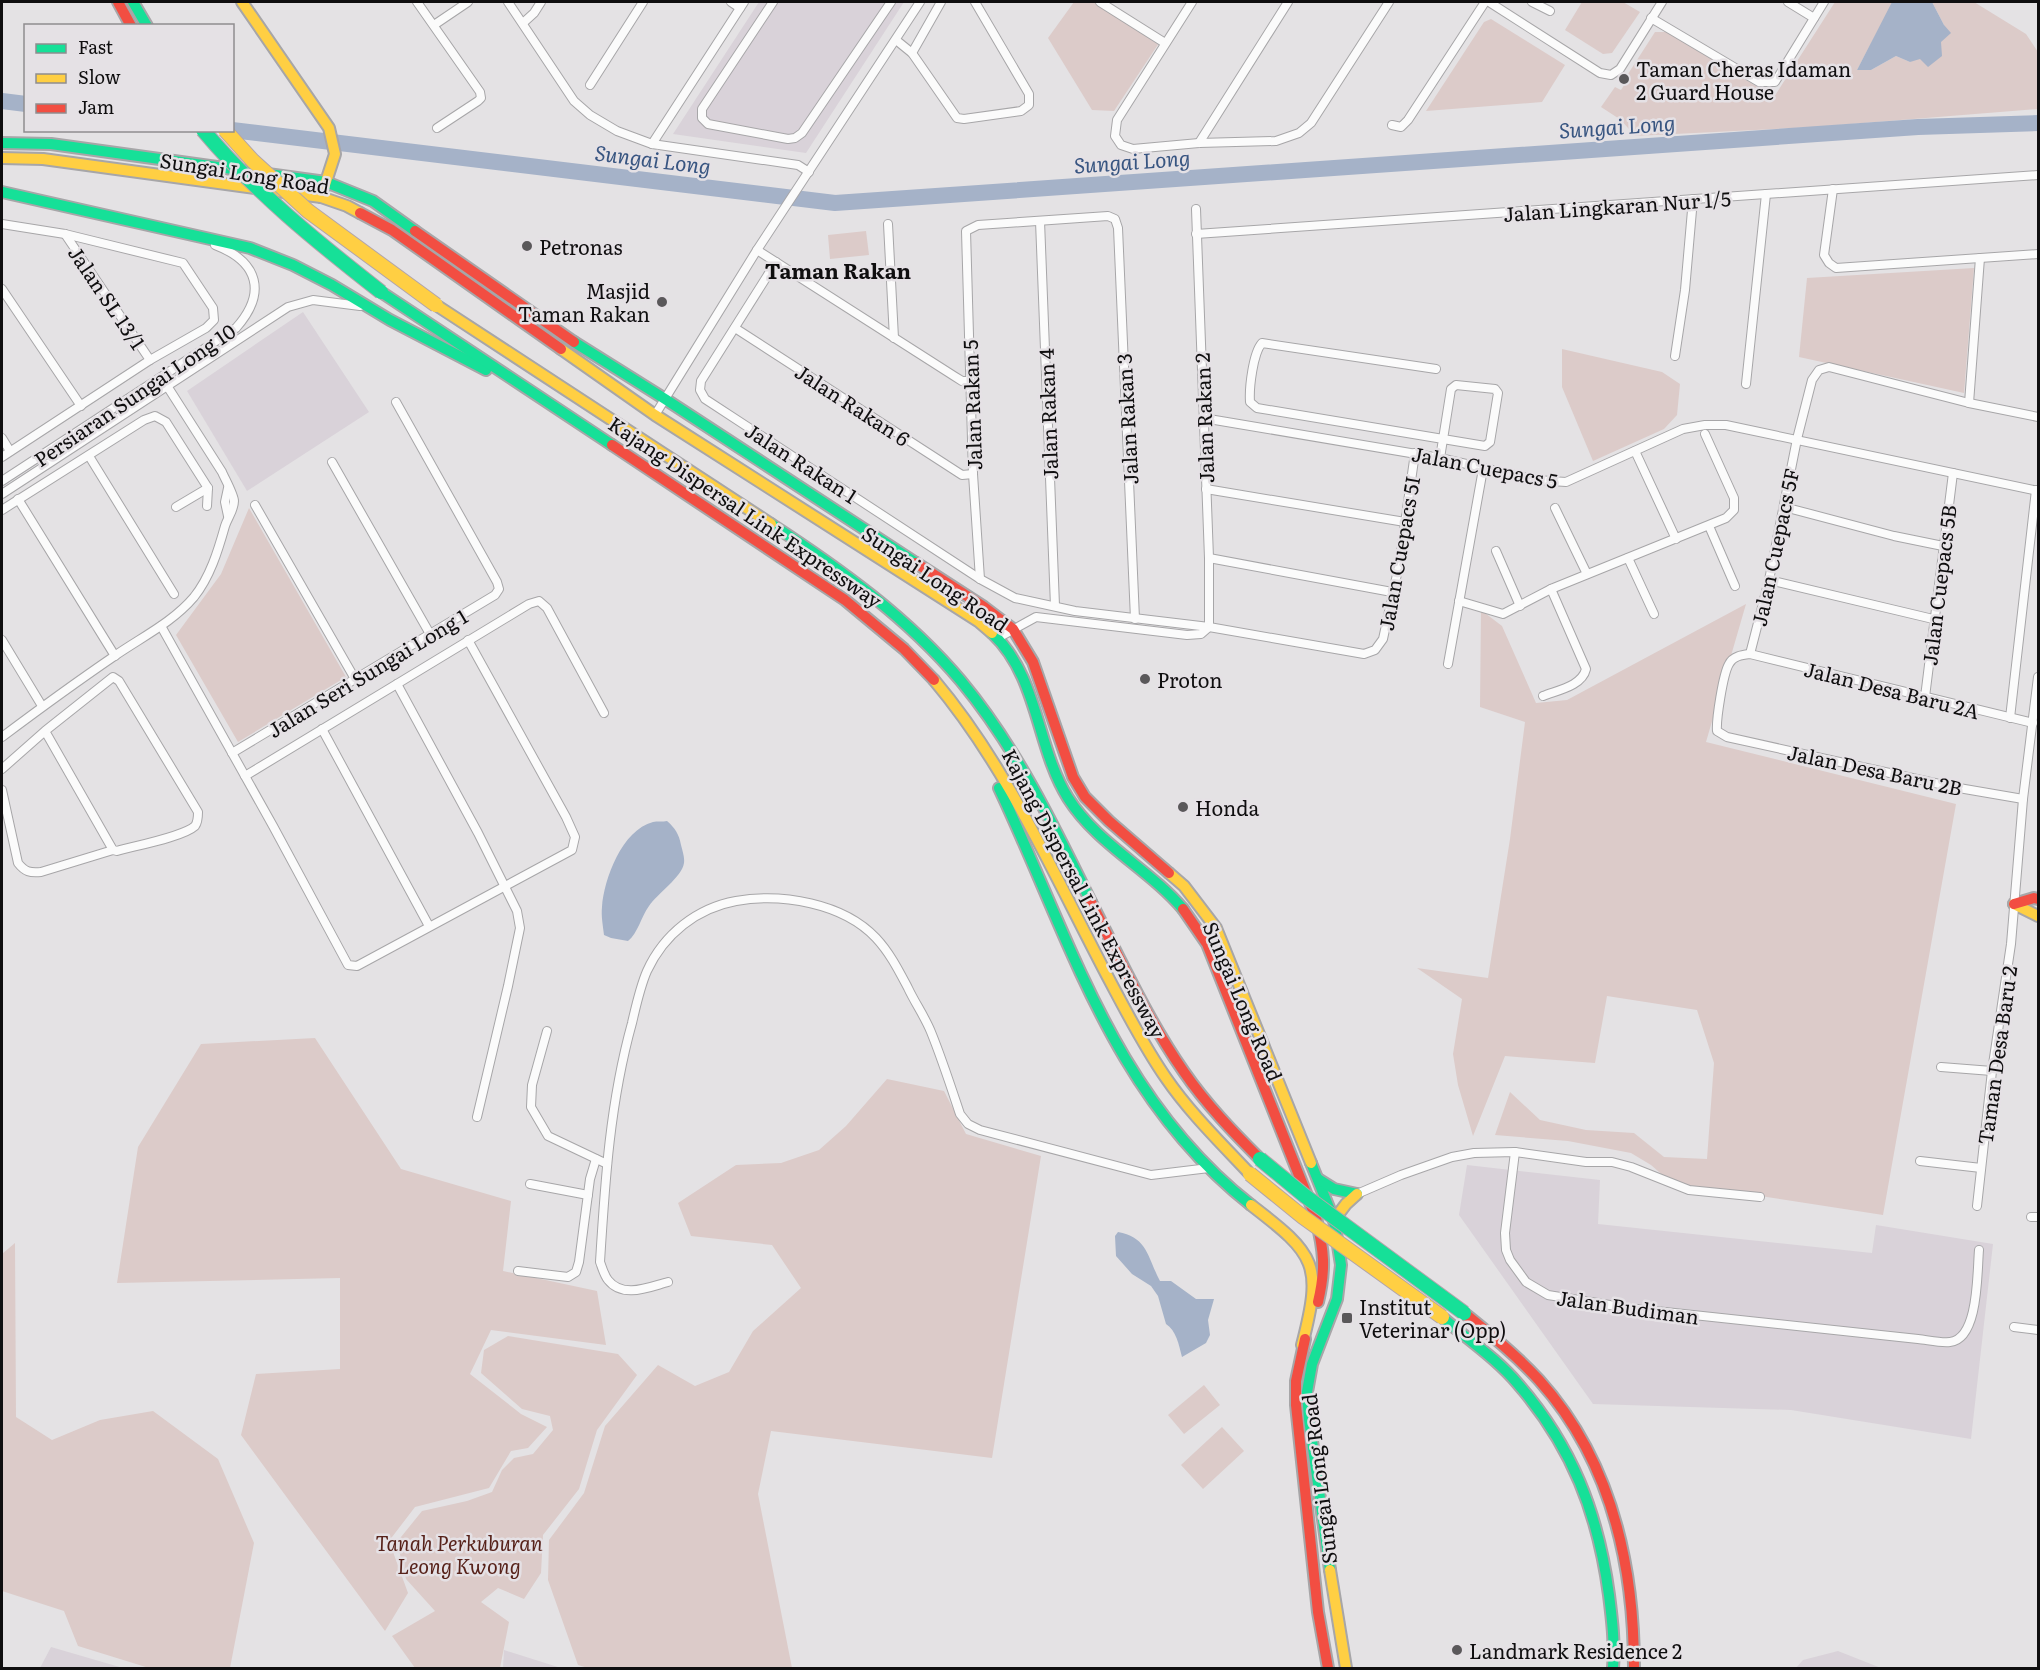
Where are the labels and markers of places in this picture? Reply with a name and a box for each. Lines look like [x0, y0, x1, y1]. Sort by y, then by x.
place label: Taman Cheras Idaman 2 Guard House [1636, 53, 1851, 106]
marker: Taman Cheras Idaman 2 Guard House [1617, 72, 1631, 86]
place label: Petronas [539, 231, 622, 261]
marker: Petronas [520, 239, 534, 253]
place label: Masjid Taman Rakan [518, 275, 650, 328]
marker: Masjid Taman Rakan [655, 295, 669, 309]
place label: Proton [1157, 664, 1222, 694]
marker: Proton [1138, 672, 1152, 686]
place label: Honda [1195, 792, 1259, 822]
marker: Honda [1176, 800, 1190, 814]
place label: Institut Veterinar (Opp) [1359, 1291, 1506, 1344]
marker: Institut Veterinar (Opp) [1340, 1311, 1354, 1325]
place label: Landmark Residence 2 [1469, 1635, 1682, 1665]
marker: Landmark Residence 2 [1450, 1643, 1464, 1657]

